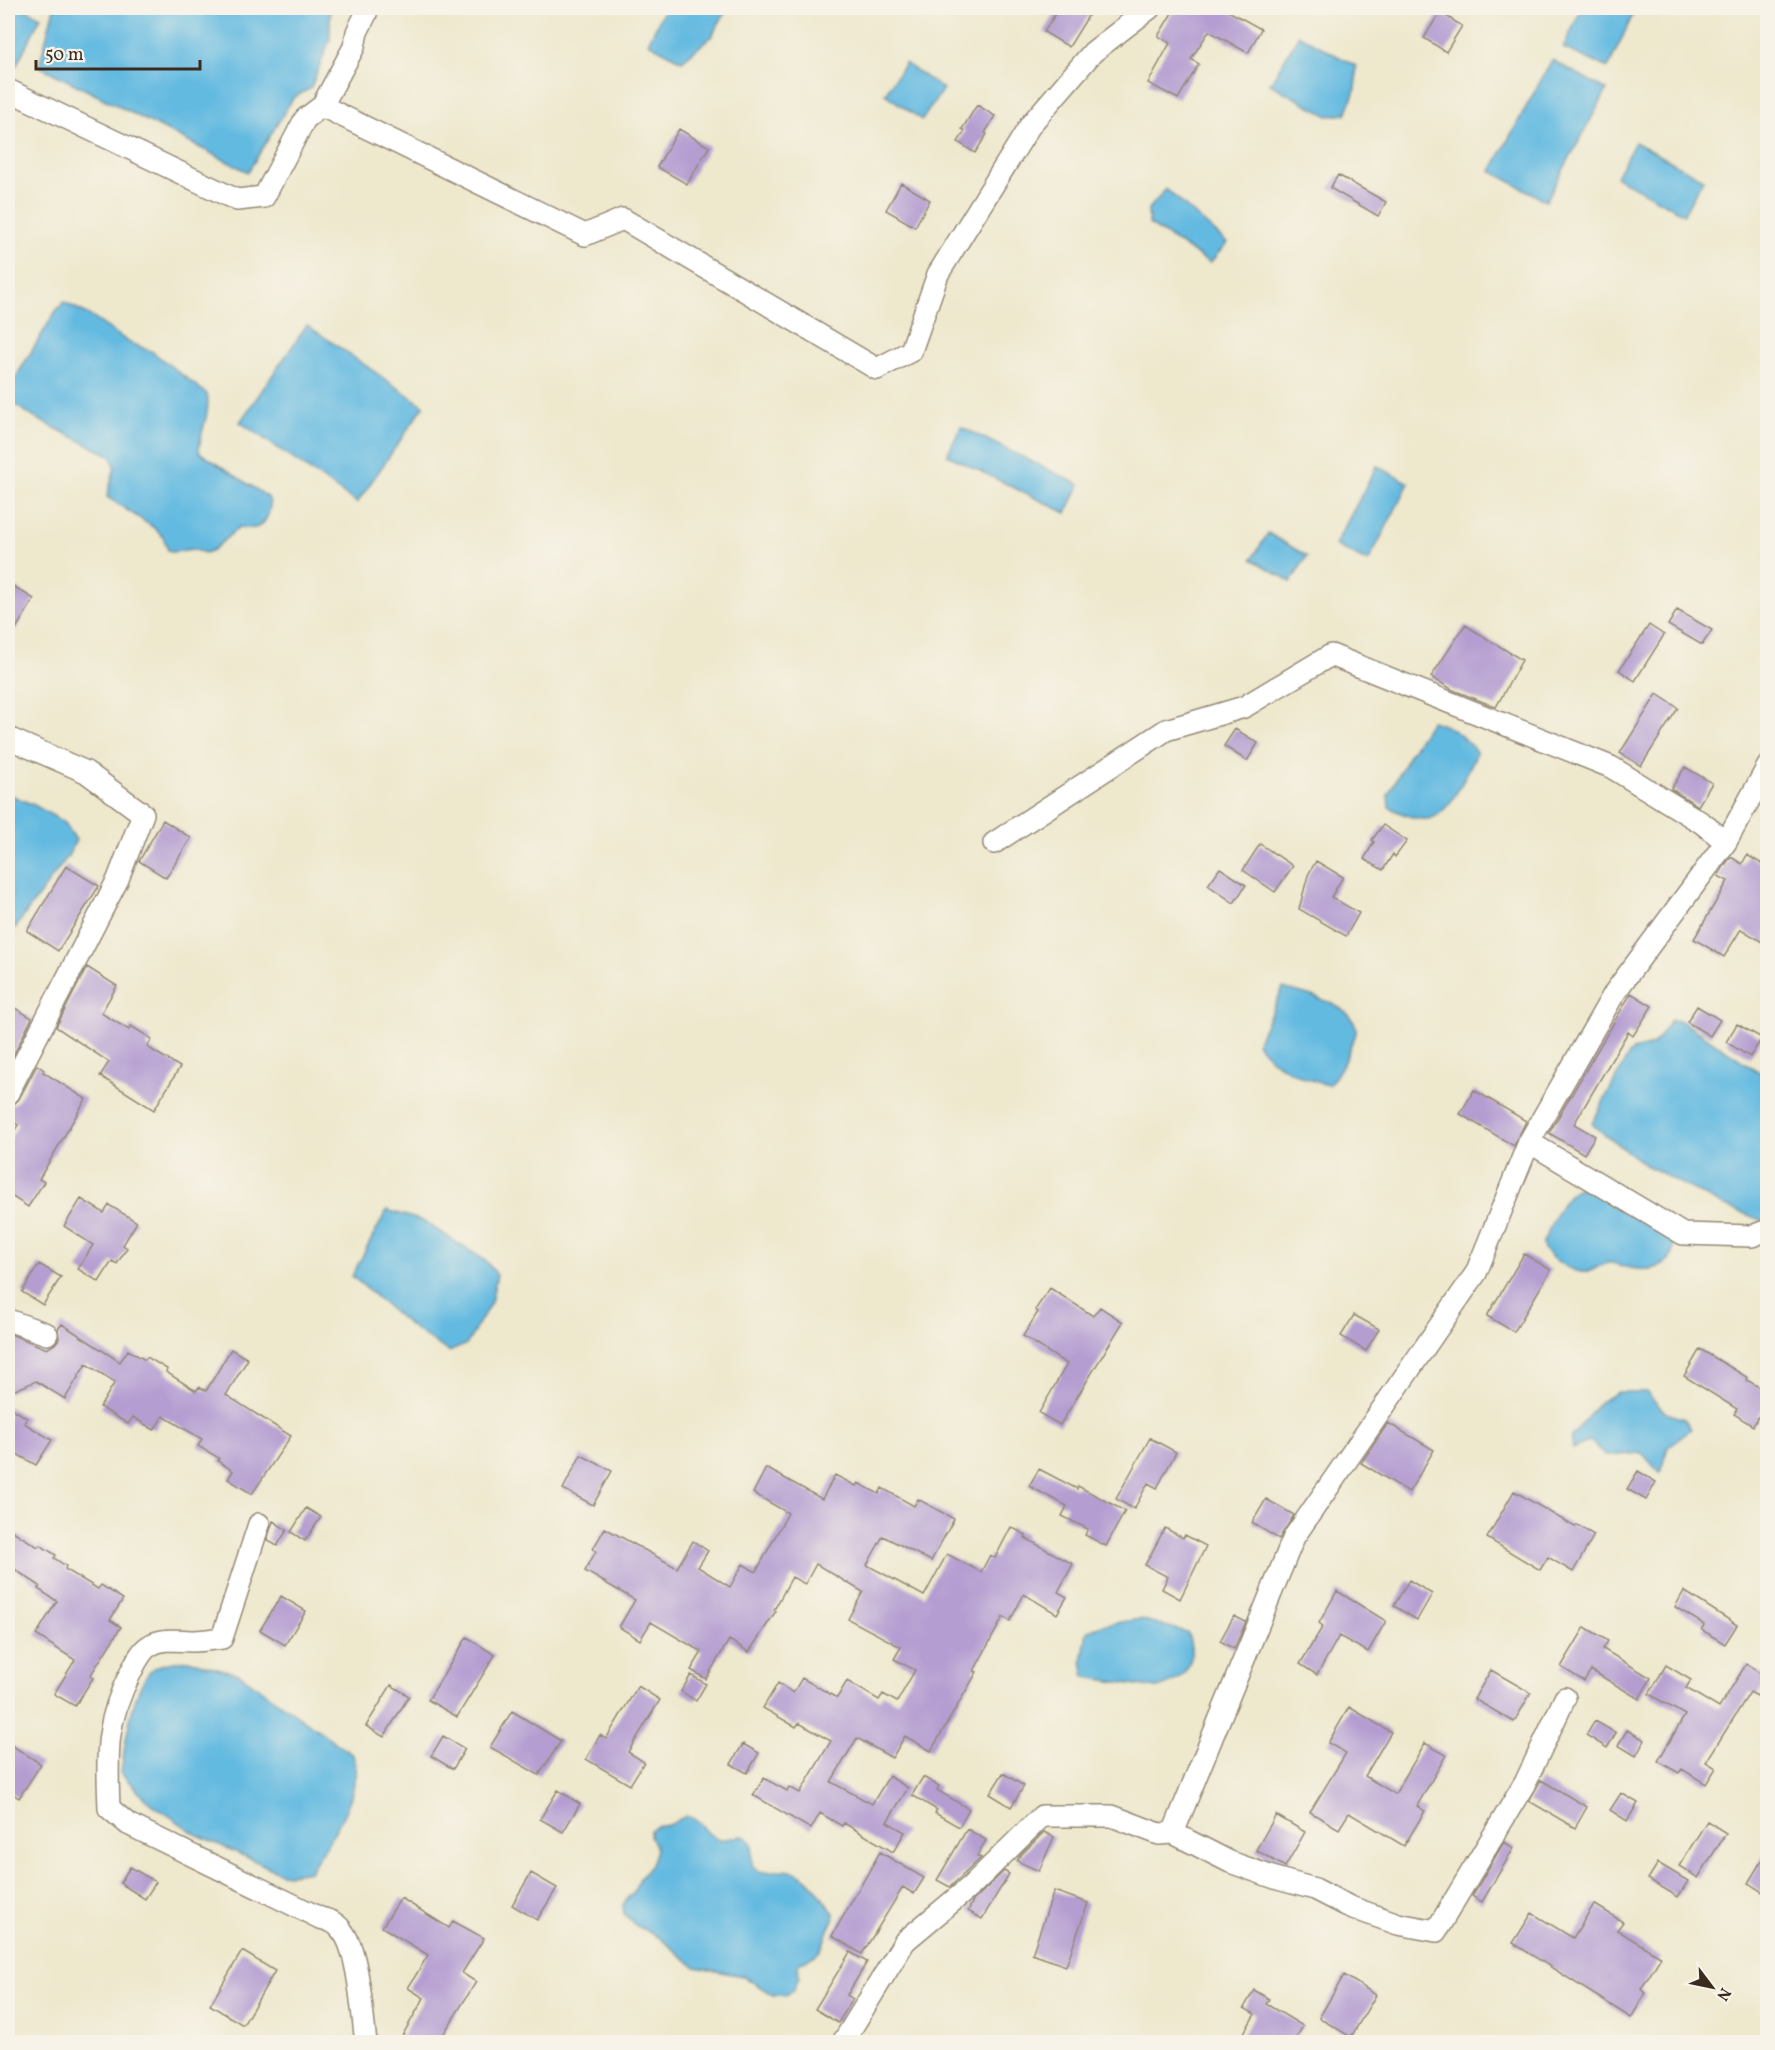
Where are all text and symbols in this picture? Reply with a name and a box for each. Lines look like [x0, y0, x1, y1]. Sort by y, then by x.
scale bar [36, 33, 200, 71]
text: 50 m [45, 43, 84, 68]
north arrow [1682, 1957, 1742, 2017]
text: N [1710, 1983, 1735, 2005]

